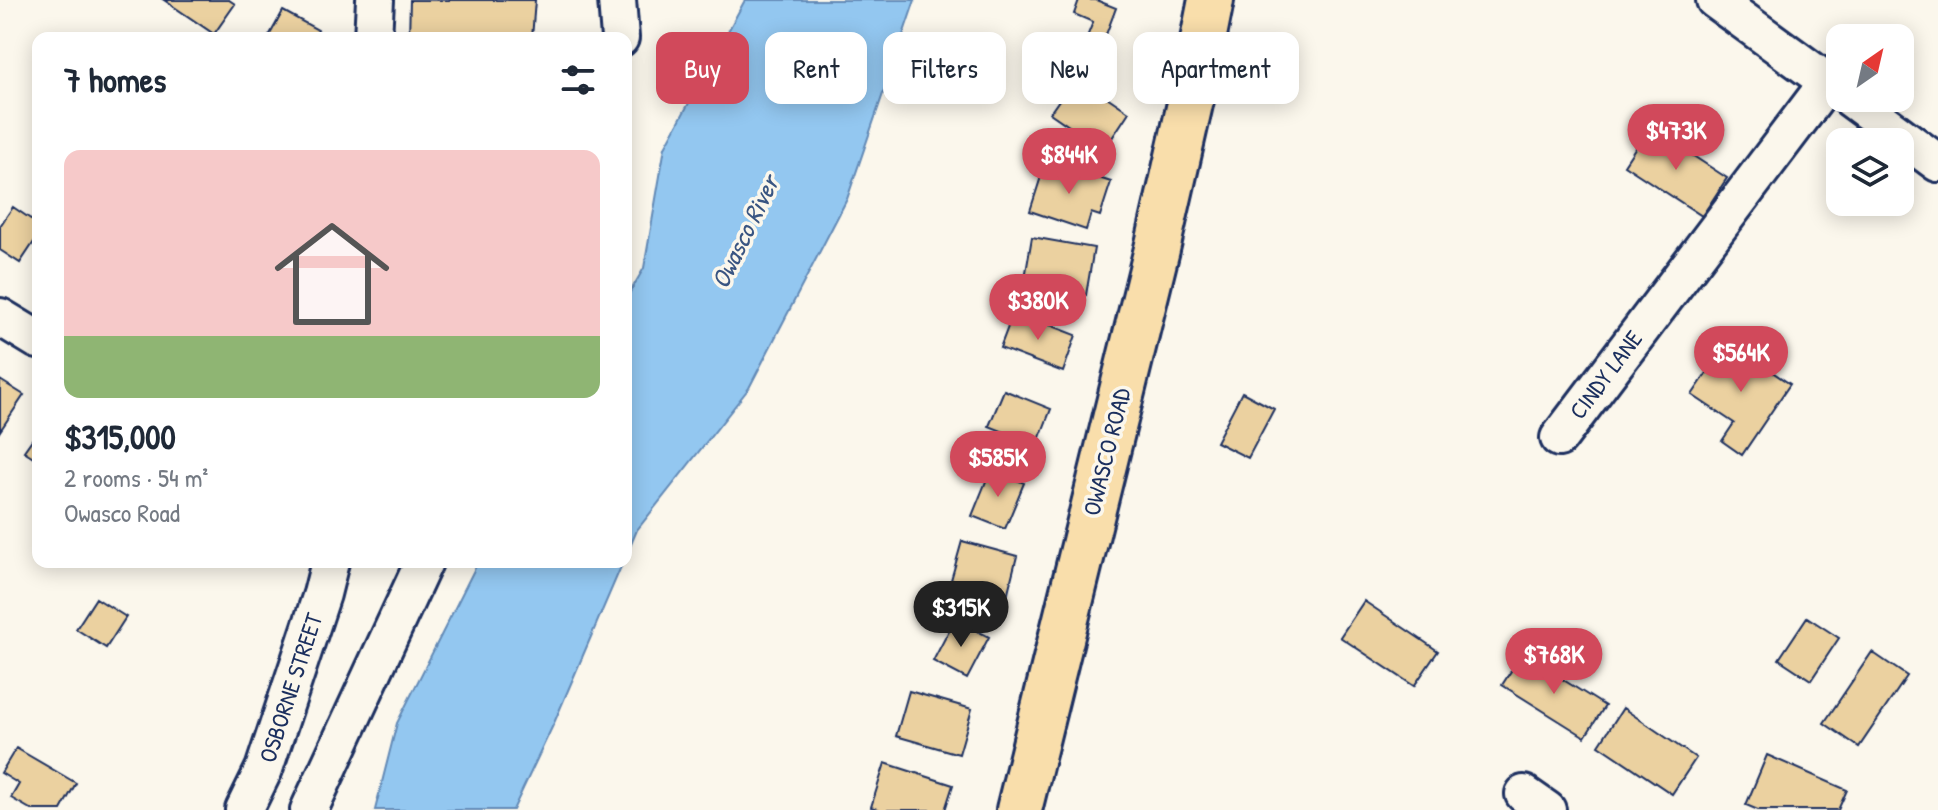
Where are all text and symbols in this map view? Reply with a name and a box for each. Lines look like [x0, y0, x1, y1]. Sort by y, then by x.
north arrow [1826, 24, 1914, 112]
map controls [1826, 24, 1914, 216]
chip: Buy [656, 32, 749, 104]
chip: Rent [765, 32, 867, 104]
chip: Filters [883, 32, 1006, 104]
chip: New [1022, 32, 1117, 104]
chip: Apartment [1133, 32, 1299, 104]
text: 7 homes [64, 57, 166, 103]
icon: filters [556, 58, 600, 102]
pin: $473K [1620, 104, 1732, 172]
text: $473K [1645, 112, 1707, 147]
pin: $844K [1013, 128, 1125, 196]
button: layers [1826, 128, 1914, 216]
text: $844K [1040, 136, 1098, 171]
water label: Owasco River [702, 167, 788, 294]
icon: home [260, 202, 404, 346]
pin: $380K [982, 274, 1094, 342]
text: $380K [1007, 282, 1069, 317]
street label: CINDY LANE [1561, 323, 1649, 425]
pin: $564K [1685, 326, 1797, 394]
text: $564K [1712, 334, 1770, 369]
street label: OWASCO ROAD [1075, 384, 1137, 519]
text: $315,000 [64, 414, 176, 460]
pin: $585K [942, 431, 1054, 499]
text: $585K [968, 439, 1028, 474]
text: 2 rooms · 54 m² [64, 460, 208, 495]
text: Owasco Road [64, 495, 180, 530]
pin: $315K [905, 581, 1017, 649]
text: $315K [932, 589, 990, 624]
street label: OSBORNE STREET [251, 608, 329, 766]
pin: $768K [1498, 628, 1610, 696]
text: $768K [1523, 636, 1585, 671]

